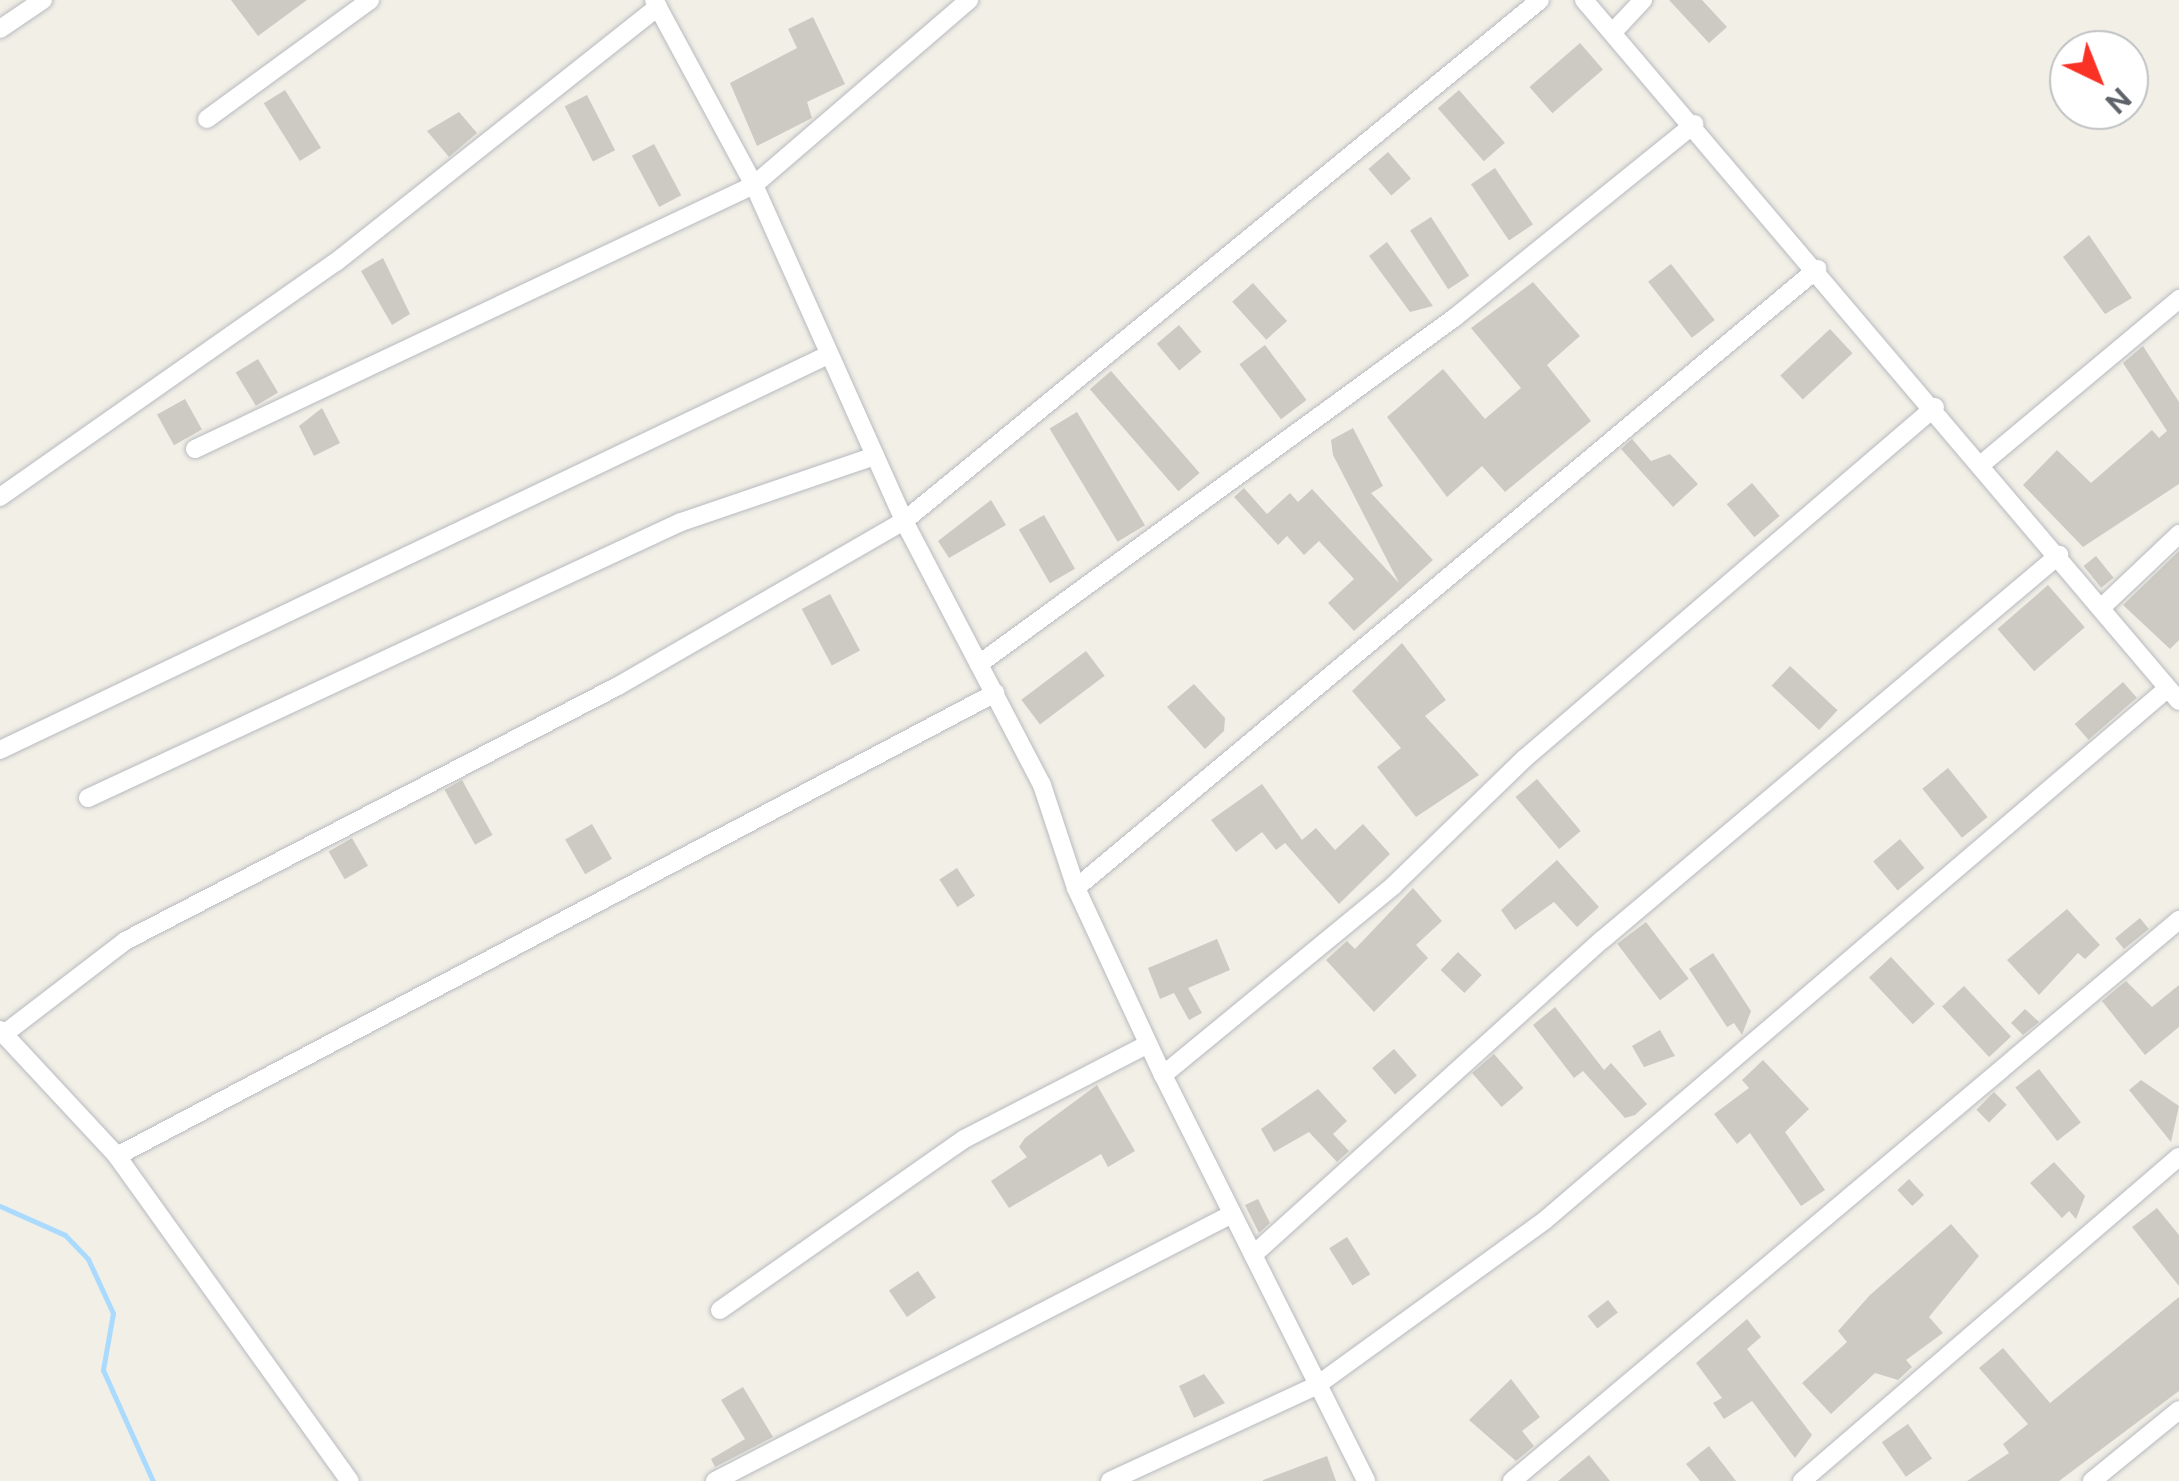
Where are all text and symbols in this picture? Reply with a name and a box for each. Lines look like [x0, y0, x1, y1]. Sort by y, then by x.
north arrow [2049, 30, 2149, 130]
text: N [2099, 81, 2138, 120]

